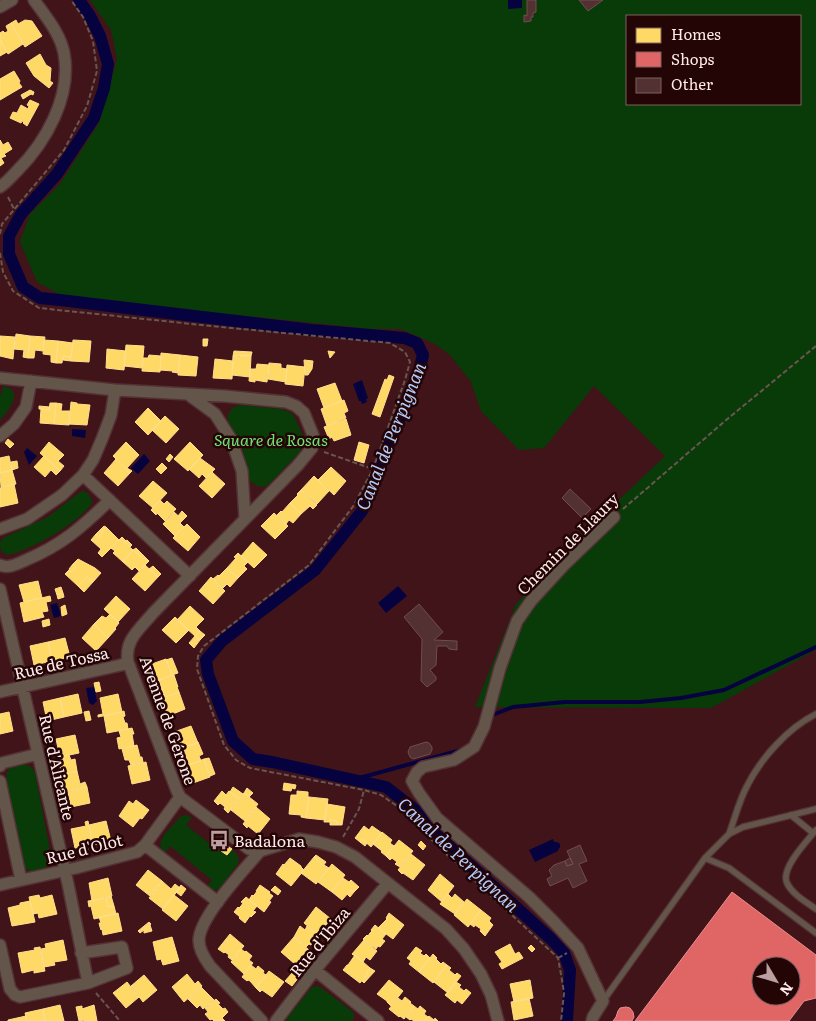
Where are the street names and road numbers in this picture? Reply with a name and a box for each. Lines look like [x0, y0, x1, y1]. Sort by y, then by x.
street label: Chemin de Llaury [510, 486, 624, 600]
street label: Rue de Tossa [11, 639, 111, 685]
street label: Avenue de Gérone [134, 652, 204, 788]
street label: Rue d'Alicante [34, 712, 82, 822]
street label: Rue d'Olot [43, 827, 126, 869]
street label: Rue d'Ibiza [283, 900, 355, 981]

